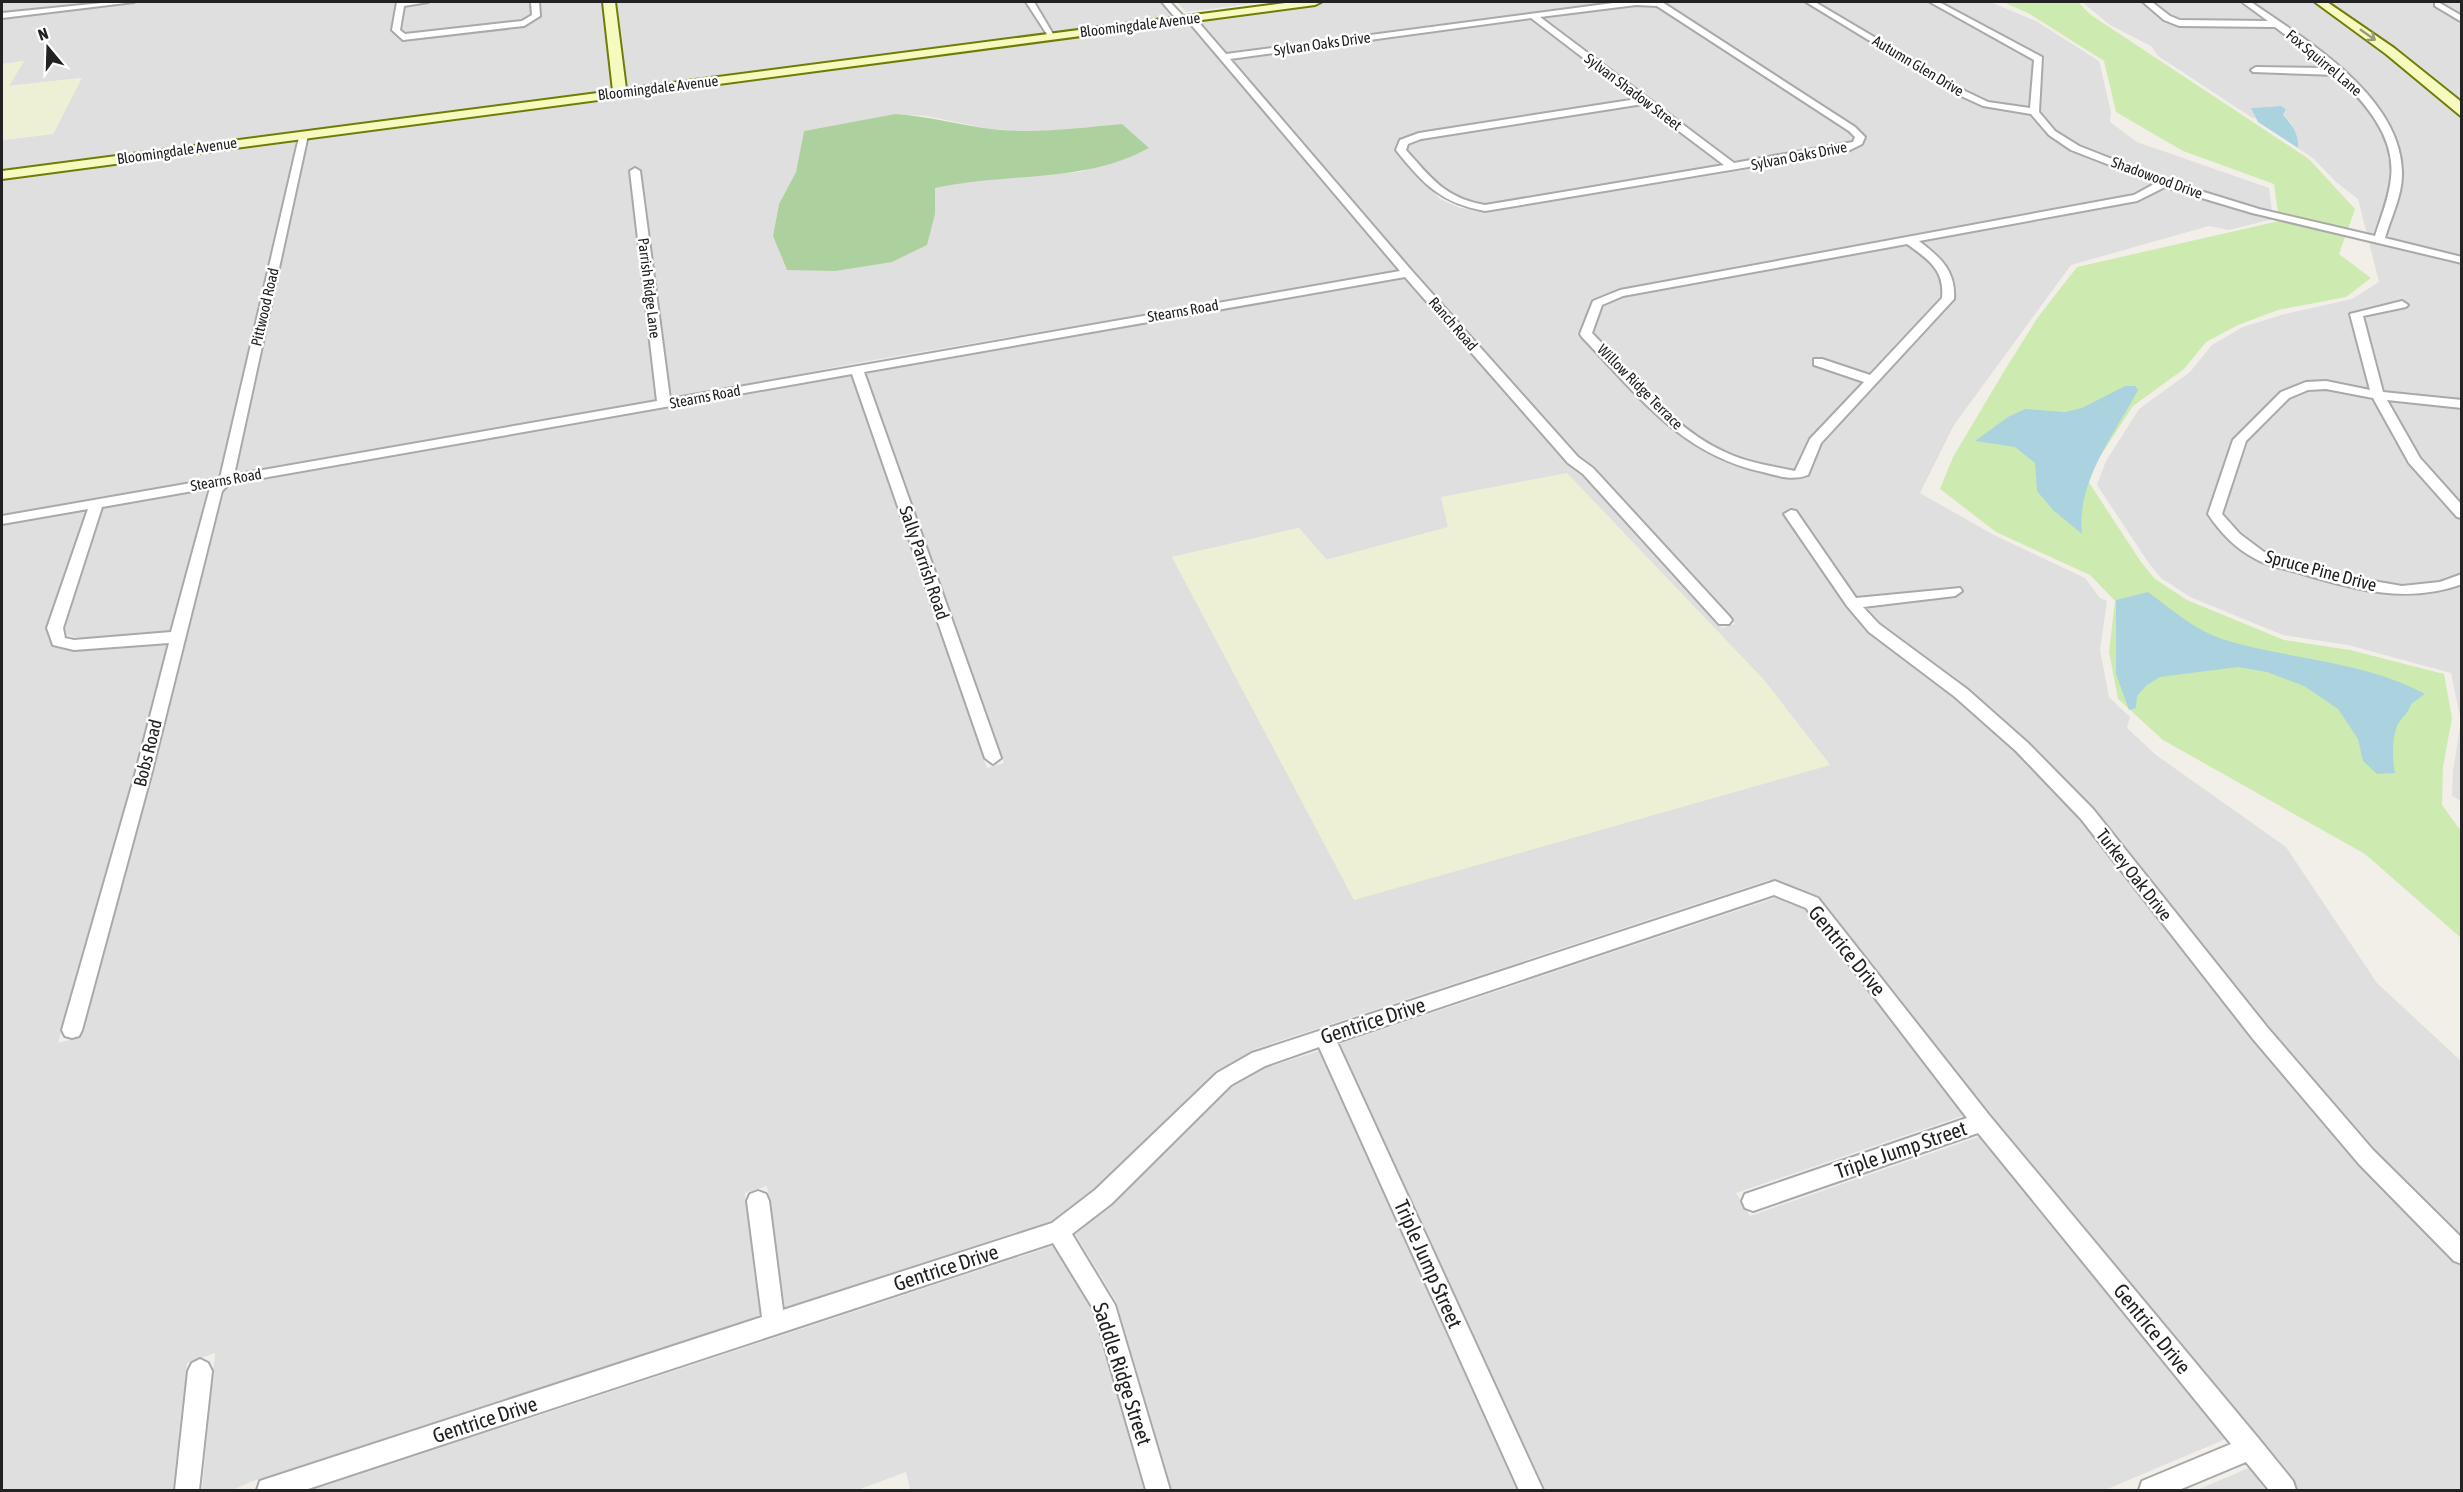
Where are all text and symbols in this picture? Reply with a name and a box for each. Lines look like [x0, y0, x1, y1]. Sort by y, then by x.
street label: Bloomingdale Avenue [1079, 9, 1201, 40]
north arrow [18, 18, 78, 78]
text: N [36, 24, 51, 44]
street label: Fox Squirrel Lane [2283, 26, 2366, 99]
street label: Sylvan Oaks Drive [1273, 28, 1371, 59]
one-way arrow [2360, 29, 2376, 41]
street label: Autumn Glen Drive [1870, 32, 1967, 100]
street label: Sylvan Shadow Street [1581, 50, 1685, 134]
street label: Bloomingdale Avenue [597, 72, 719, 103]
street label: Bloomingdale Avenue [116, 134, 238, 167]
street label: Sylvan Oaks Drive [1750, 138, 1848, 173]
street label: Shadowood Drive [2109, 153, 2205, 202]
street label: Parrish Ridge Lane [635, 237, 664, 339]
street label: Pittwood Road [247, 266, 282, 348]
street label: Ranch Road [1426, 293, 1481, 354]
street label: Stearns Road [1146, 296, 1220, 325]
street label: Willow Ridge Terrace [1594, 341, 1687, 433]
street label: Stearns Road [668, 381, 742, 412]
street label: Stearns Road [189, 465, 263, 494]
street label: Sally Parrish Road [895, 503, 954, 622]
street label: Spruce Pine Drive [2263, 546, 2379, 595]
street label: Bobs Road [129, 717, 166, 789]
street label: Turkey Oak Drive [2092, 825, 2177, 925]
street label: Gentrice Drive [1804, 901, 1891, 1000]
street label: Gentrice Drive [1317, 992, 1428, 1048]
street label: Triple Jump Street [1832, 1115, 1970, 1183]
street label: Triple Jump Street [1390, 1196, 1468, 1331]
street label: Gentrice Drive [890, 1239, 1001, 1295]
street label: Gentrice Drive [2109, 1279, 2196, 1378]
street label: Saddle Ridge Street [1089, 1299, 1157, 1448]
street label: Gentrice Drive [429, 1391, 540, 1447]

